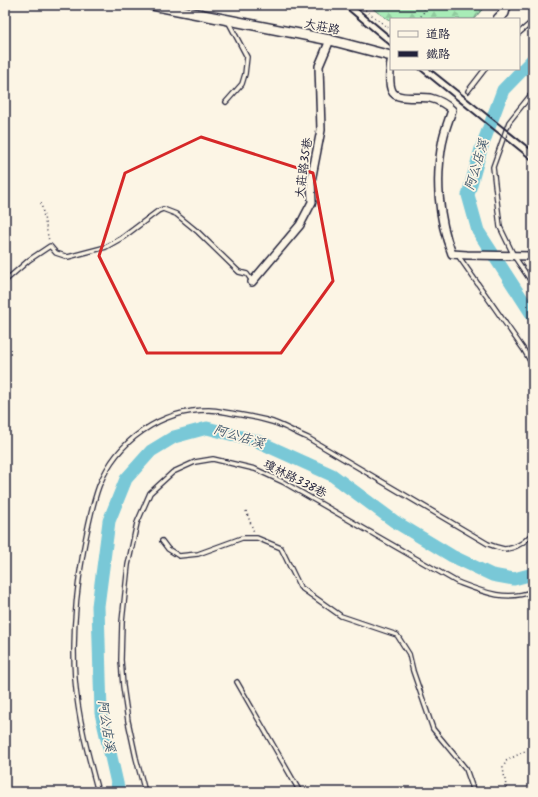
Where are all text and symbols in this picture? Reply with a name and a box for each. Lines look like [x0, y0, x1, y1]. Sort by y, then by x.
street label: 大莊路 [302, 14, 342, 40]
legend [390, 18, 520, 70]
text: 道路 [426, 25, 450, 44]
text: 鐵路 [426, 45, 450, 64]
street label: 大莊路35巷 [290, 136, 318, 200]
water label: 阿公店溪 [459, 136, 495, 193]
water label: 阿公店溪 [211, 419, 268, 455]
street label: 瓊林路338巷 [260, 455, 330, 503]
water label: 阿公店溪 [92, 699, 121, 754]

